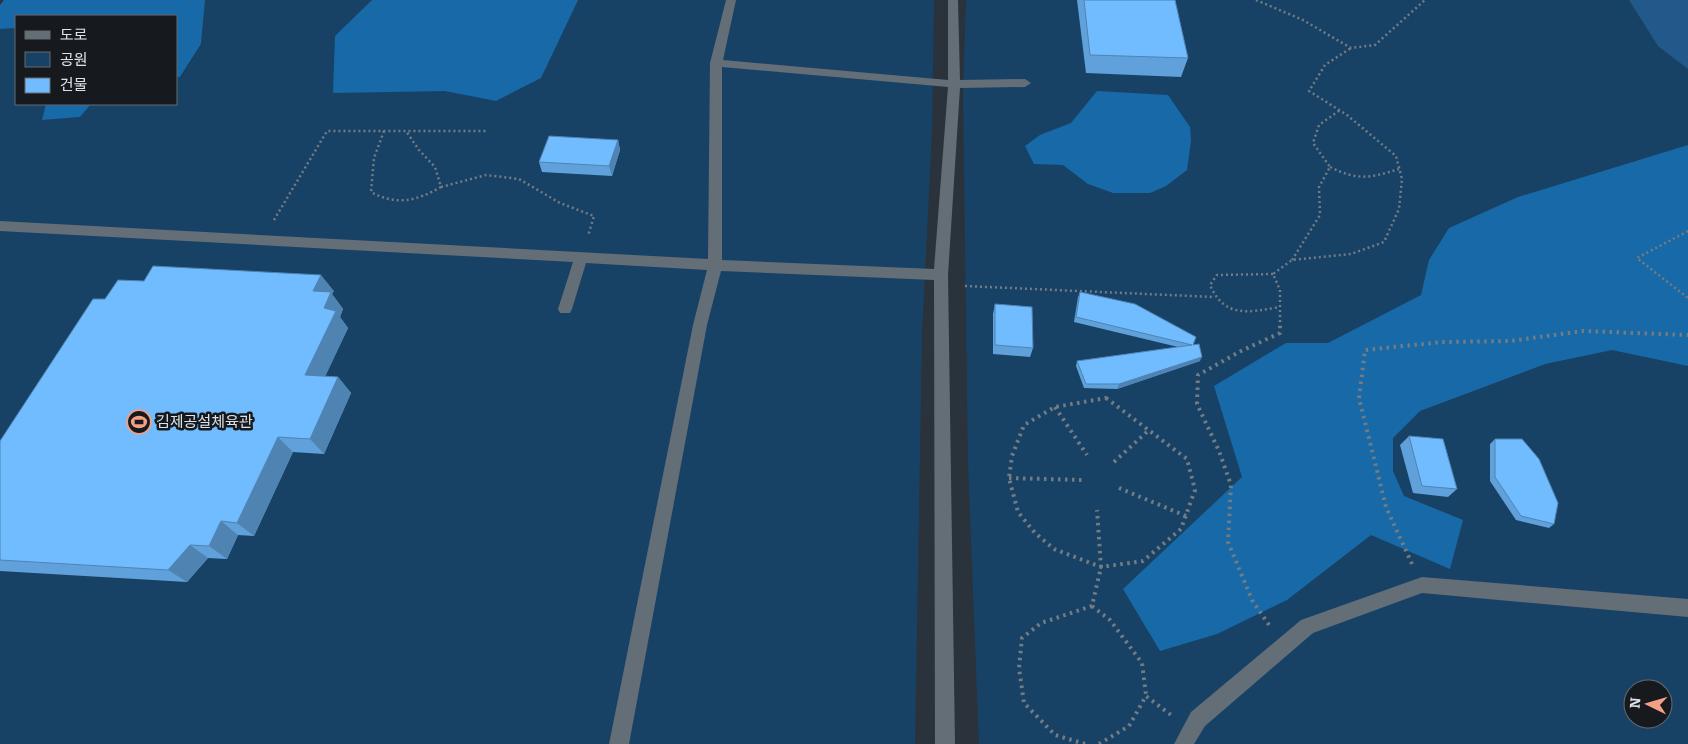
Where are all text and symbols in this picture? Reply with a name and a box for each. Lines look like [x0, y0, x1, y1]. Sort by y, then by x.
legend [15, 15, 178, 105]
text: 도로 [60, 26, 88, 44]
text: 공원 [60, 51, 88, 69]
text: 건물 [60, 76, 88, 94]
sports icon: 김제공설체육관 [126, 409, 152, 435]
place label: 김제공설체육관 [156, 413, 253, 431]
north arrow [1623, 679, 1673, 729]
text: N [1627, 697, 1645, 709]

